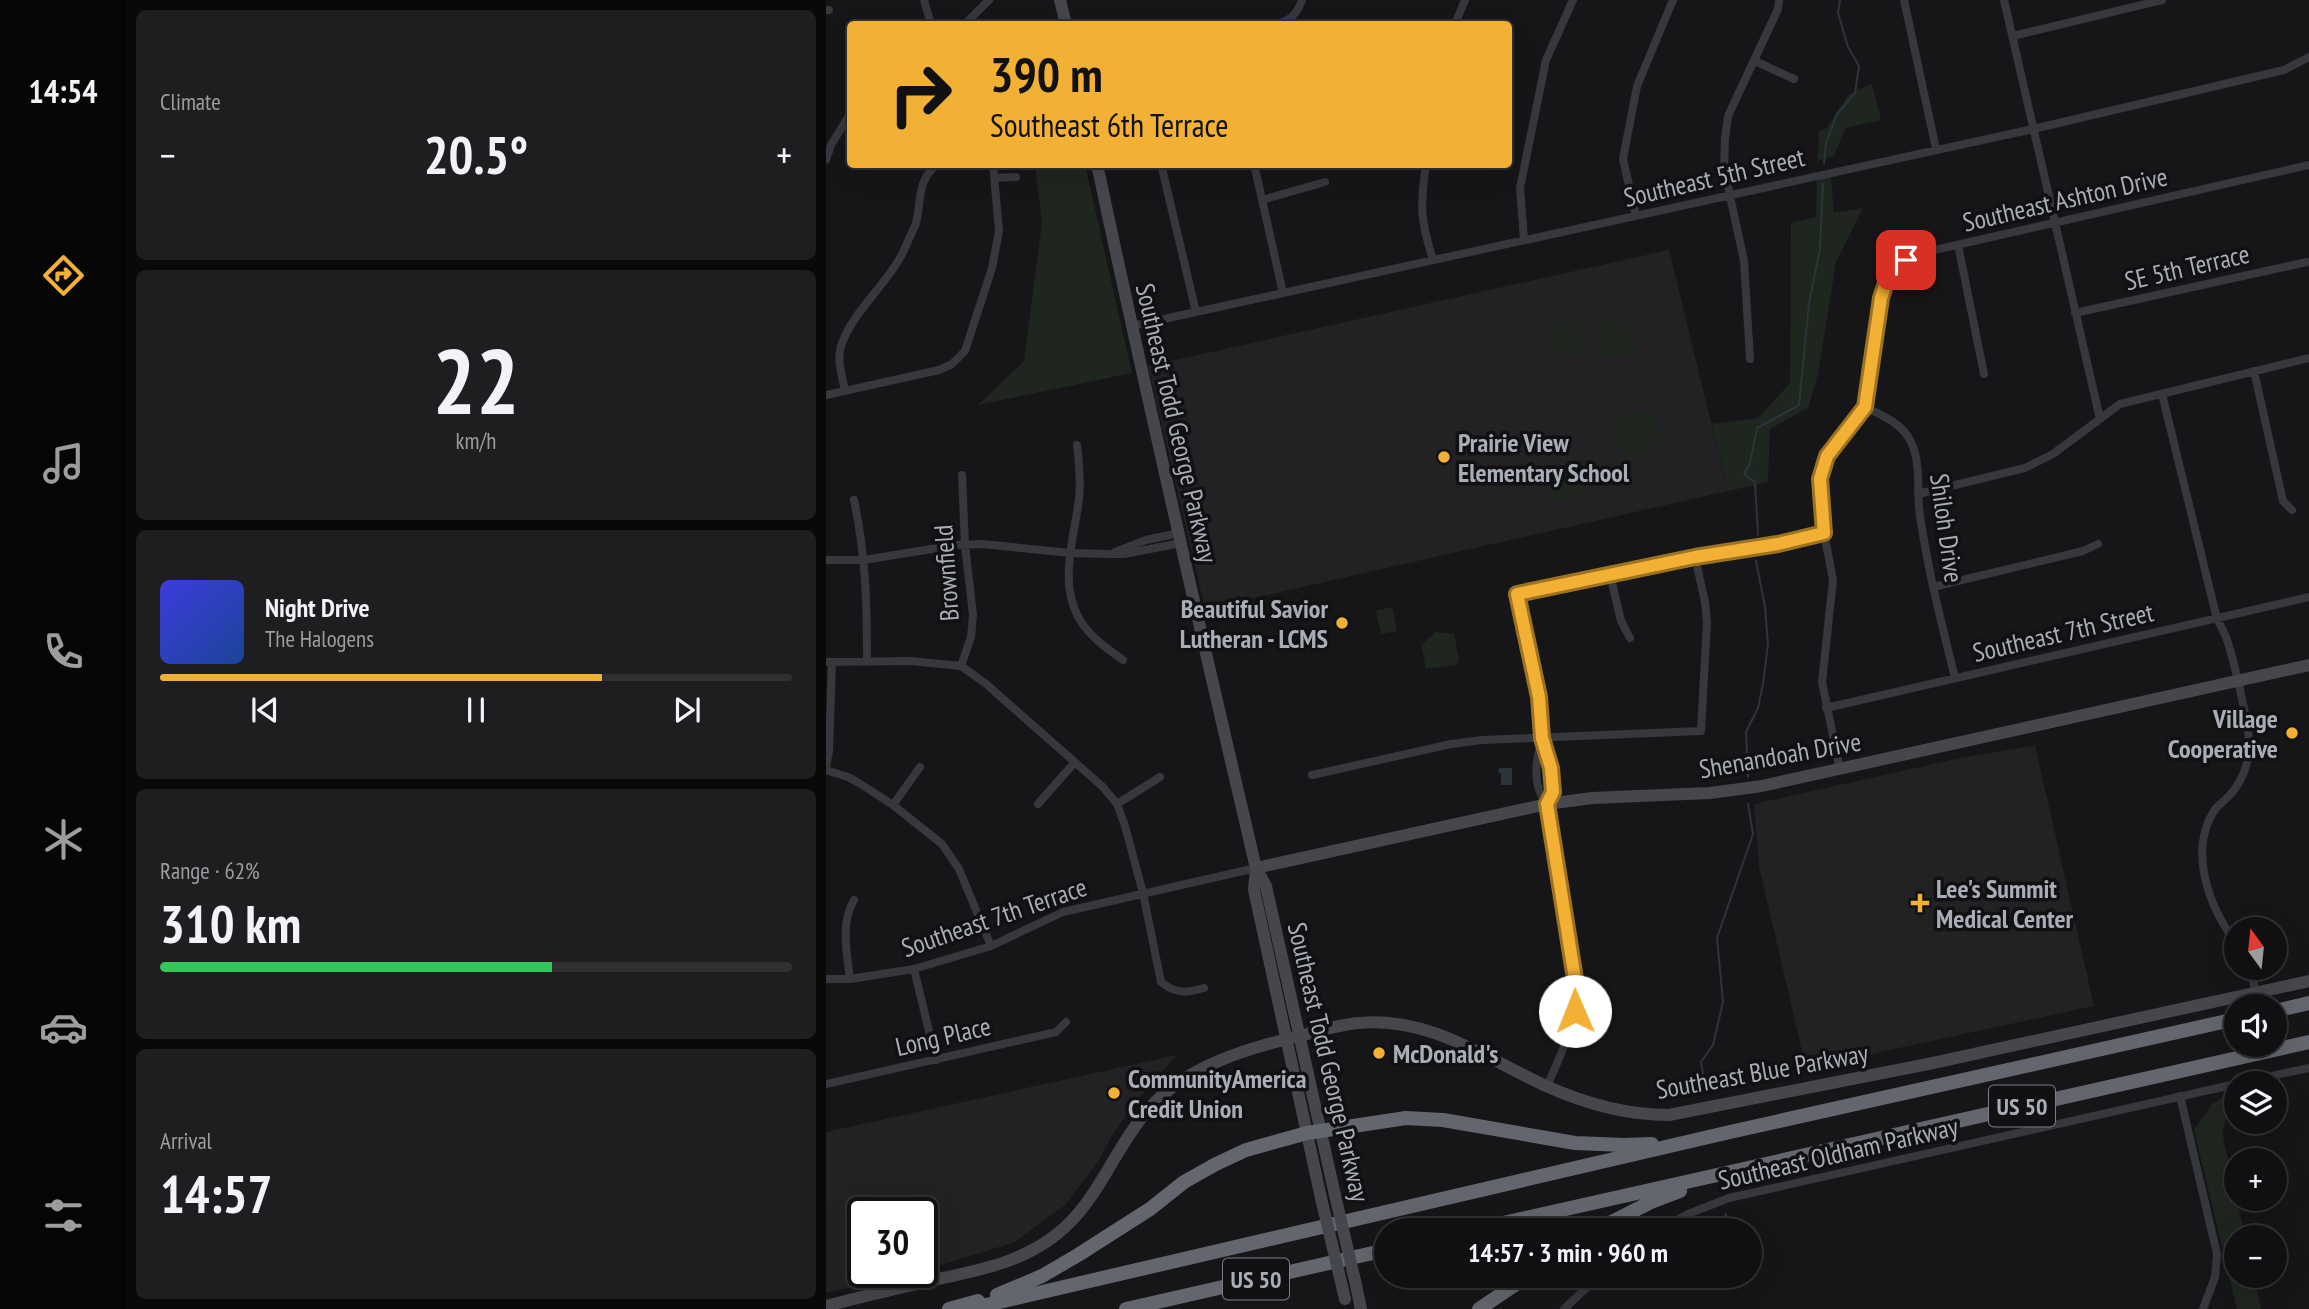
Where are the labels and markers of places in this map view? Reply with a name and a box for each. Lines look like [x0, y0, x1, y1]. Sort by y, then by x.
pin [1876, 230, 1936, 290]
place label: Prairie View Elementary School [1458, 426, 1630, 489]
marker: Prairie View Elementary School [1436, 449, 1452, 465]
place label: Beautiful Savior Lutheran - LCMS [1180, 592, 1328, 655]
marker: Beautiful Savior Lutheran - LCMS [1334, 615, 1350, 631]
place label: Village Cooperative [2168, 702, 2278, 765]
marker: Village Cooperative [2284, 725, 2300, 741]
place label: Lee's Summit Medical Center [1936, 872, 2074, 935]
marker: Lee's Summit Medical Center [1910, 893, 1930, 913]
place label: McDonald's [1393, 1037, 1498, 1070]
marker: McDonald's [1371, 1045, 1387, 1061]
place label: CommunityAmerica Credit Union [1128, 1062, 1306, 1125]
marker: CommunityAmerica Credit Union [1106, 1085, 1122, 1101]

